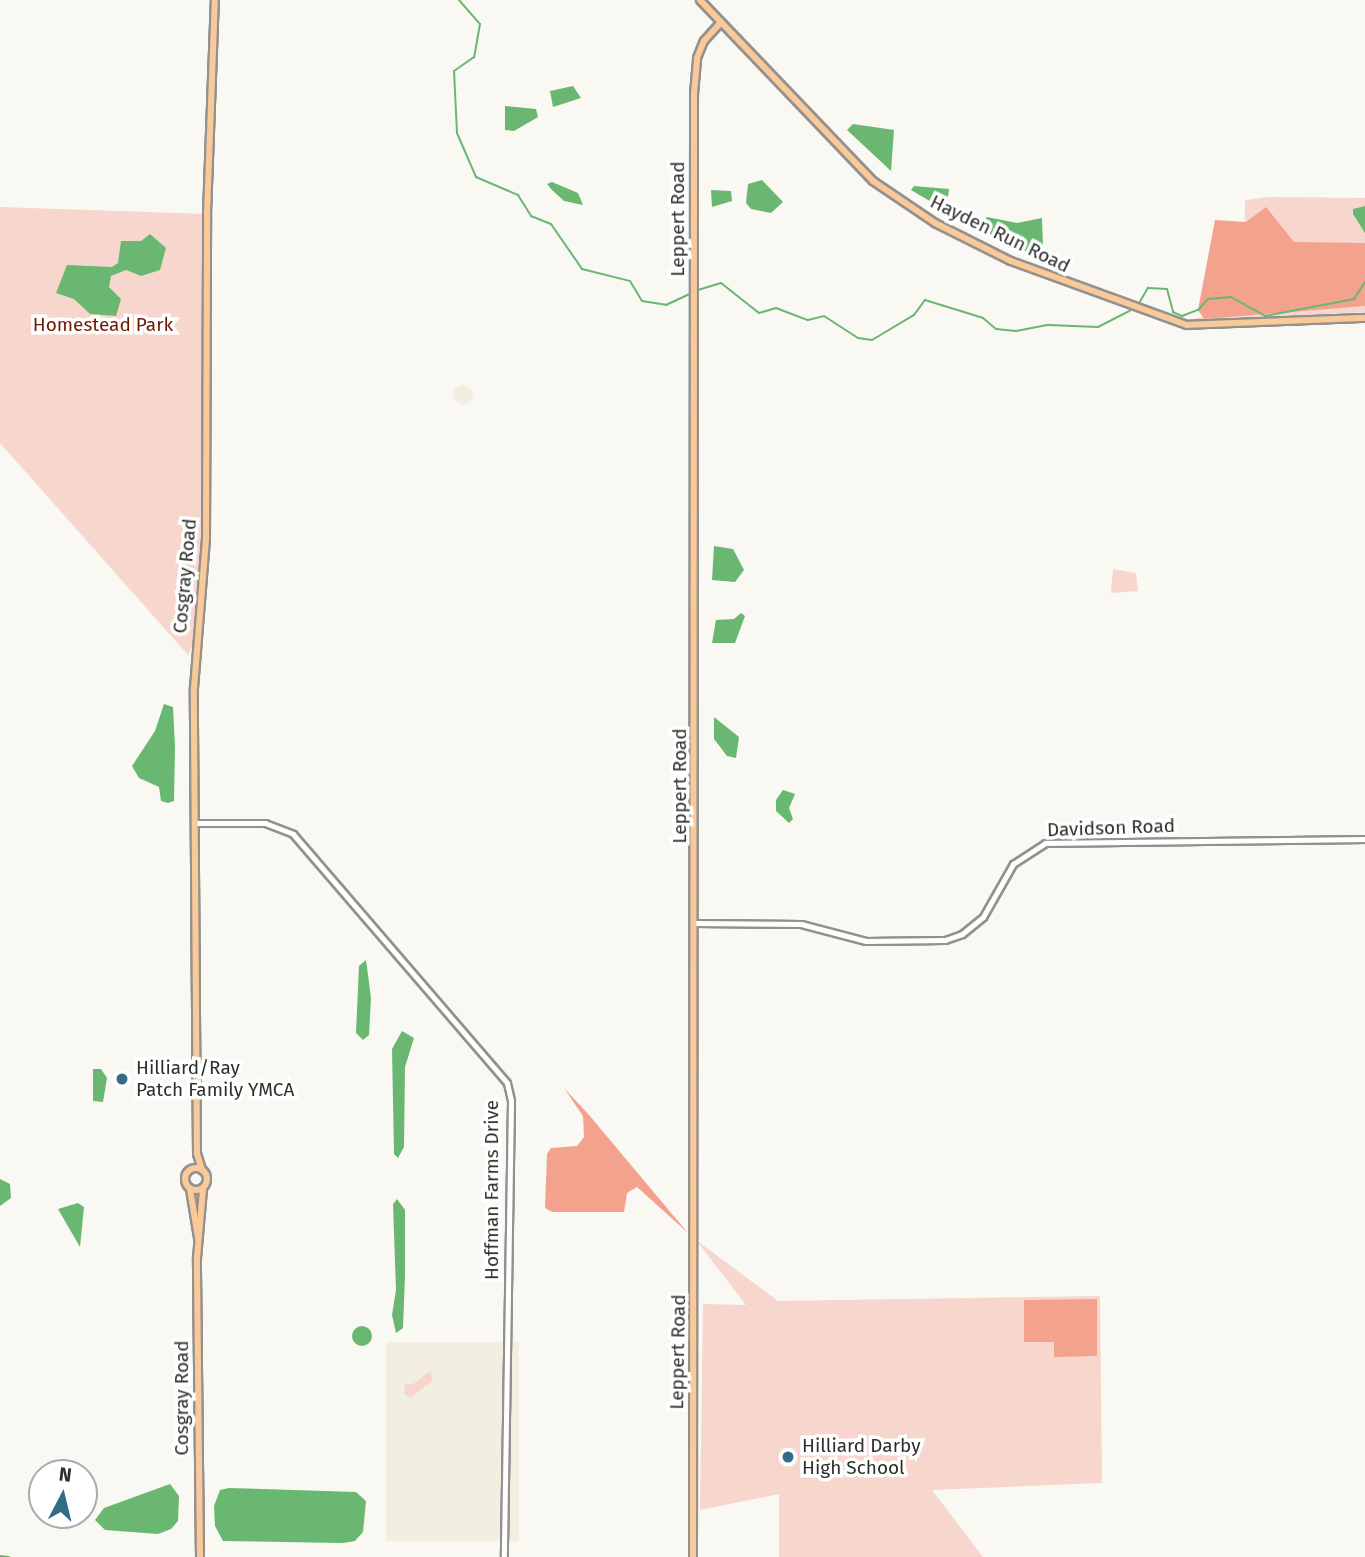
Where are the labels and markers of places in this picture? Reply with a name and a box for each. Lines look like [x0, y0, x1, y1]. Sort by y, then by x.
place label: Hilliard/Ray Patch Family YMCA [136, 1057, 294, 1101]
marker: Hilliard/Ray Patch Family YMCA [114, 1071, 130, 1087]
place label: Hilliard Darby High School [802, 1435, 921, 1479]
marker: Hilliard Darby High School [780, 1449, 796, 1465]

